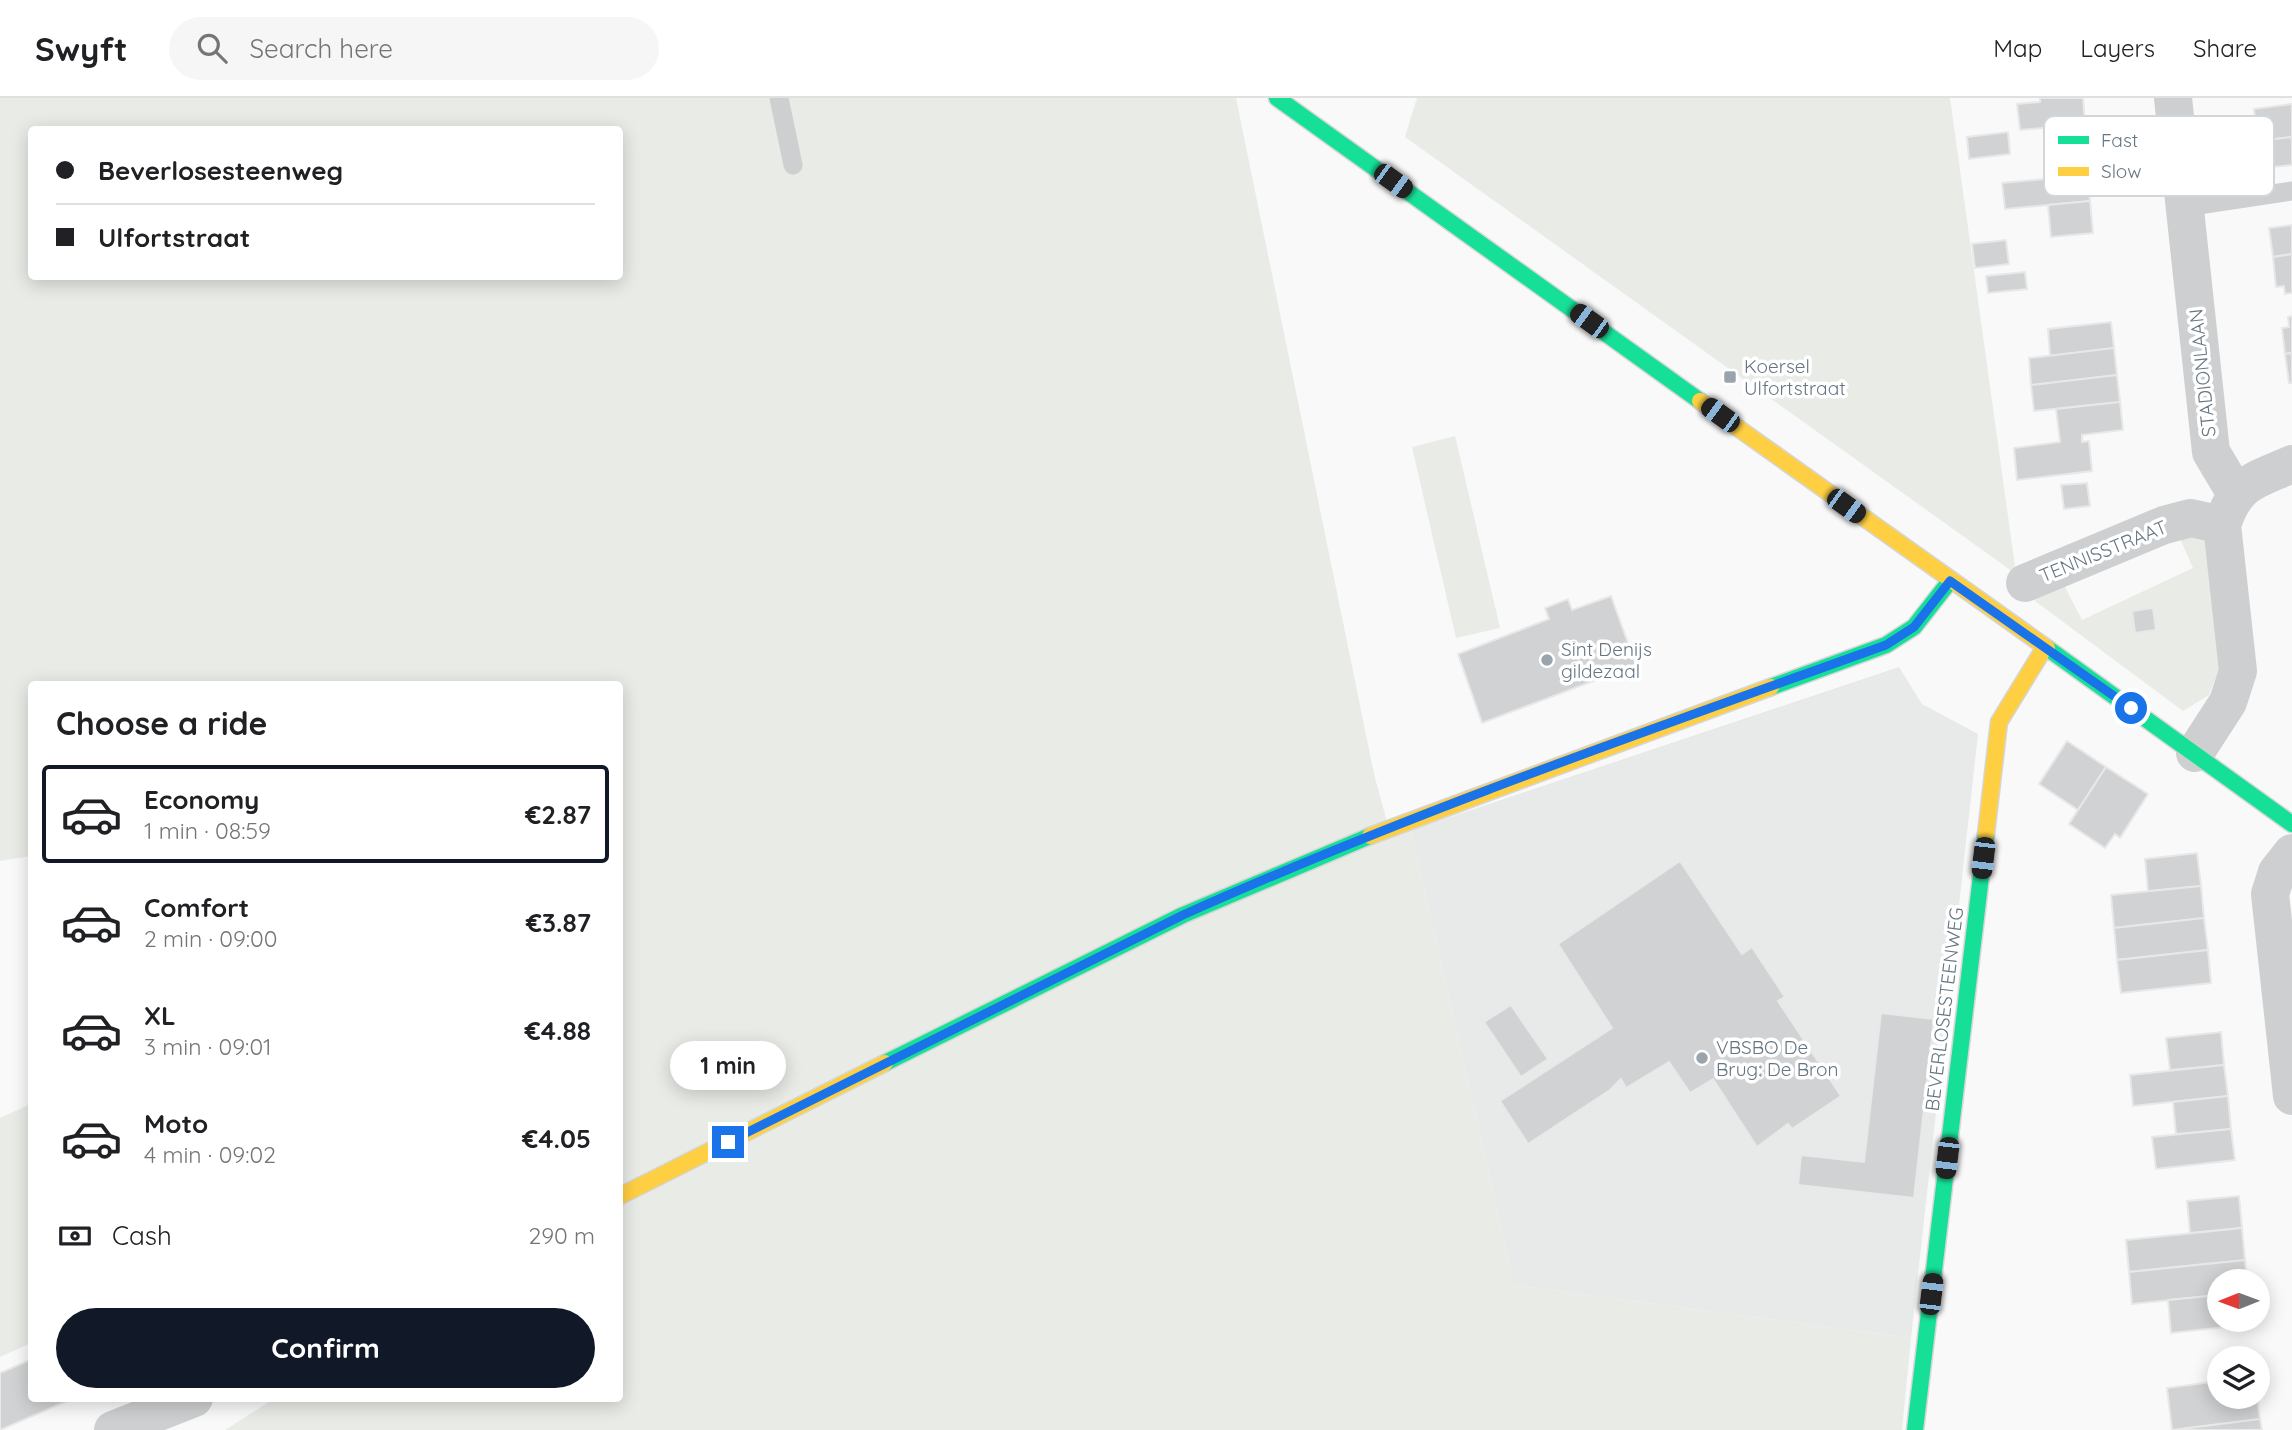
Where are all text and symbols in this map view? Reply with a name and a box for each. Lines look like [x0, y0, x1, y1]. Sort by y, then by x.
search box [169, 17, 659, 80]
text: Swyft [35, 28, 127, 69]
icon: search [193, 29, 231, 67]
text: Search here [249, 32, 393, 65]
text: Map [1993, 33, 2042, 63]
text: Layers [2080, 33, 2155, 63]
text: Share [2193, 33, 2257, 63]
legend [2044, 116, 2274, 196]
text: Fast [2101, 128, 2138, 152]
text: Beverlosesteenweg [98, 154, 343, 187]
text: Slow [2101, 159, 2142, 183]
car [1370, 160, 1417, 202]
text: Ulfortstraat [98, 221, 250, 254]
car [1566, 300, 1613, 342]
street label: STADIONLAAN [2183, 308, 2221, 438]
place label: Koersel Ulfortstraat [1744, 354, 1846, 400]
marker: Koersel Ulfortstraat [1722, 369, 1738, 385]
car [1697, 394, 1744, 436]
car [1823, 485, 1870, 527]
street label: TENNISSTRAAT [2036, 515, 2170, 587]
place label: Sint Denijs gildezaal [1561, 637, 1652, 683]
marker: Sint Denijs gildezaal [1539, 652, 1555, 668]
route start [2115, 692, 2147, 724]
text: Choose a ride [56, 703, 268, 743]
icon: car [60, 783, 123, 846]
text: Economy [144, 783, 259, 816]
text: €2.87 [525, 798, 591, 831]
text: 1 min · 08:59 [144, 816, 271, 845]
car [1971, 836, 1996, 880]
icon: car [60, 891, 123, 954]
text: Comfort [144, 891, 249, 924]
text: €3.87 [526, 906, 591, 939]
street label: BEVERLOSESTEENWEG [1920, 906, 1968, 1112]
text: 2 min · 09:00 [144, 924, 277, 953]
icon: car [60, 999, 123, 1062]
text: XL [144, 999, 176, 1032]
text: €4.88 [524, 1014, 591, 1047]
text: 3 min · 09:01 [144, 1032, 272, 1061]
place label: VBSBO De Brug: De Bron [1716, 1035, 1838, 1081]
callout: 1 min [670, 1040, 786, 1090]
marker: VBSBO De Brug: De Bron [1694, 1050, 1710, 1066]
text: 1 min [700, 1051, 756, 1080]
icon: car [60, 1107, 123, 1170]
text: Moto [144, 1107, 208, 1140]
text: €4.05 [522, 1122, 591, 1155]
route end [712, 1126, 744, 1158]
car [1935, 1136, 1960, 1180]
text: 4 min · 09:02 [144, 1140, 276, 1169]
icon: cash [56, 1217, 94, 1255]
text: Cash [112, 1219, 172, 1252]
text: 290 m [528, 1221, 595, 1250]
north arrow [2207, 1269, 2270, 1332]
map controls [2207, 1269, 2270, 1409]
car [1919, 1272, 1944, 1316]
button: Confirm [56, 1308, 595, 1388]
button: layers [2207, 1346, 2270, 1409]

